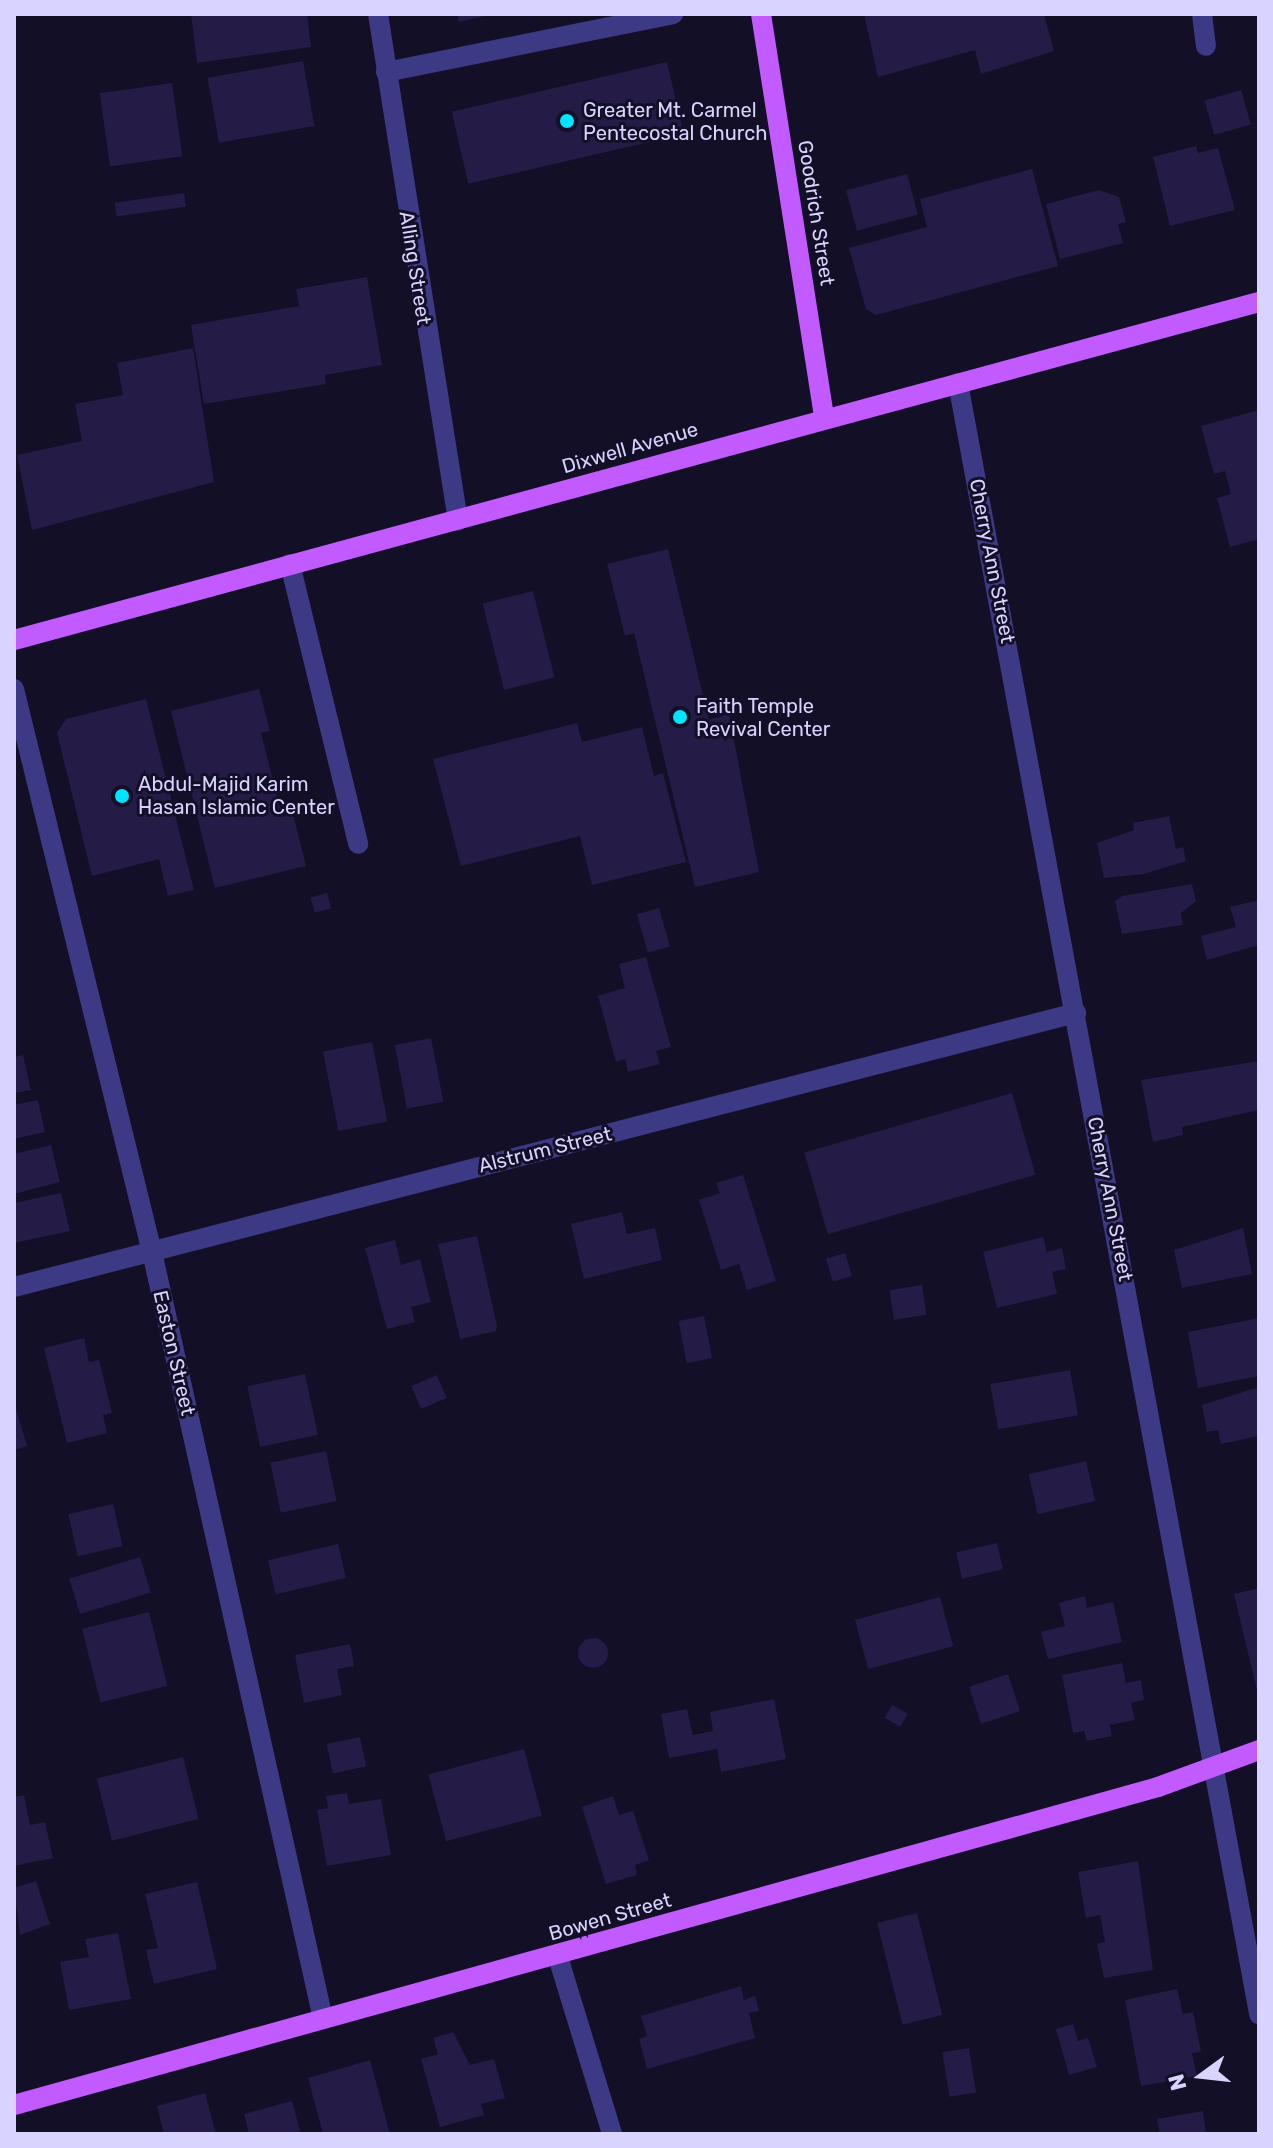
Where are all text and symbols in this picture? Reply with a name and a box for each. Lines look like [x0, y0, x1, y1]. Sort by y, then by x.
place label: Greater Mt. Carmel Pentecostal Church [583, 98, 767, 145]
marker: Greater Mt. Carmel Pentecostal Church [558, 112, 576, 130]
street label: Goodrich Street [793, 139, 839, 287]
street label: Alling Street [394, 209, 436, 327]
street label: Dixwell Avenue [559, 417, 701, 479]
street label: Cherry Ann Street [964, 476, 1020, 646]
place label: Faith Temple Revival Center [696, 694, 830, 741]
marker: Faith Temple Revival Center [671, 708, 689, 726]
place label: Abdul-Majid Karim Hasan Islamic Center [138, 772, 335, 819]
marker: Abdul-Majid Karim Hasan Islamic Center [113, 787, 131, 805]
street label: Cherry Ann Street [1082, 1114, 1138, 1284]
street label: Alstrum Street [476, 1122, 614, 1178]
street label: Easton Street [148, 1288, 200, 1418]
street label: Bowen Street [546, 1888, 674, 1946]
north arrow [1161, 2036, 1241, 2116]
text: N [1162, 2071, 1192, 2093]

